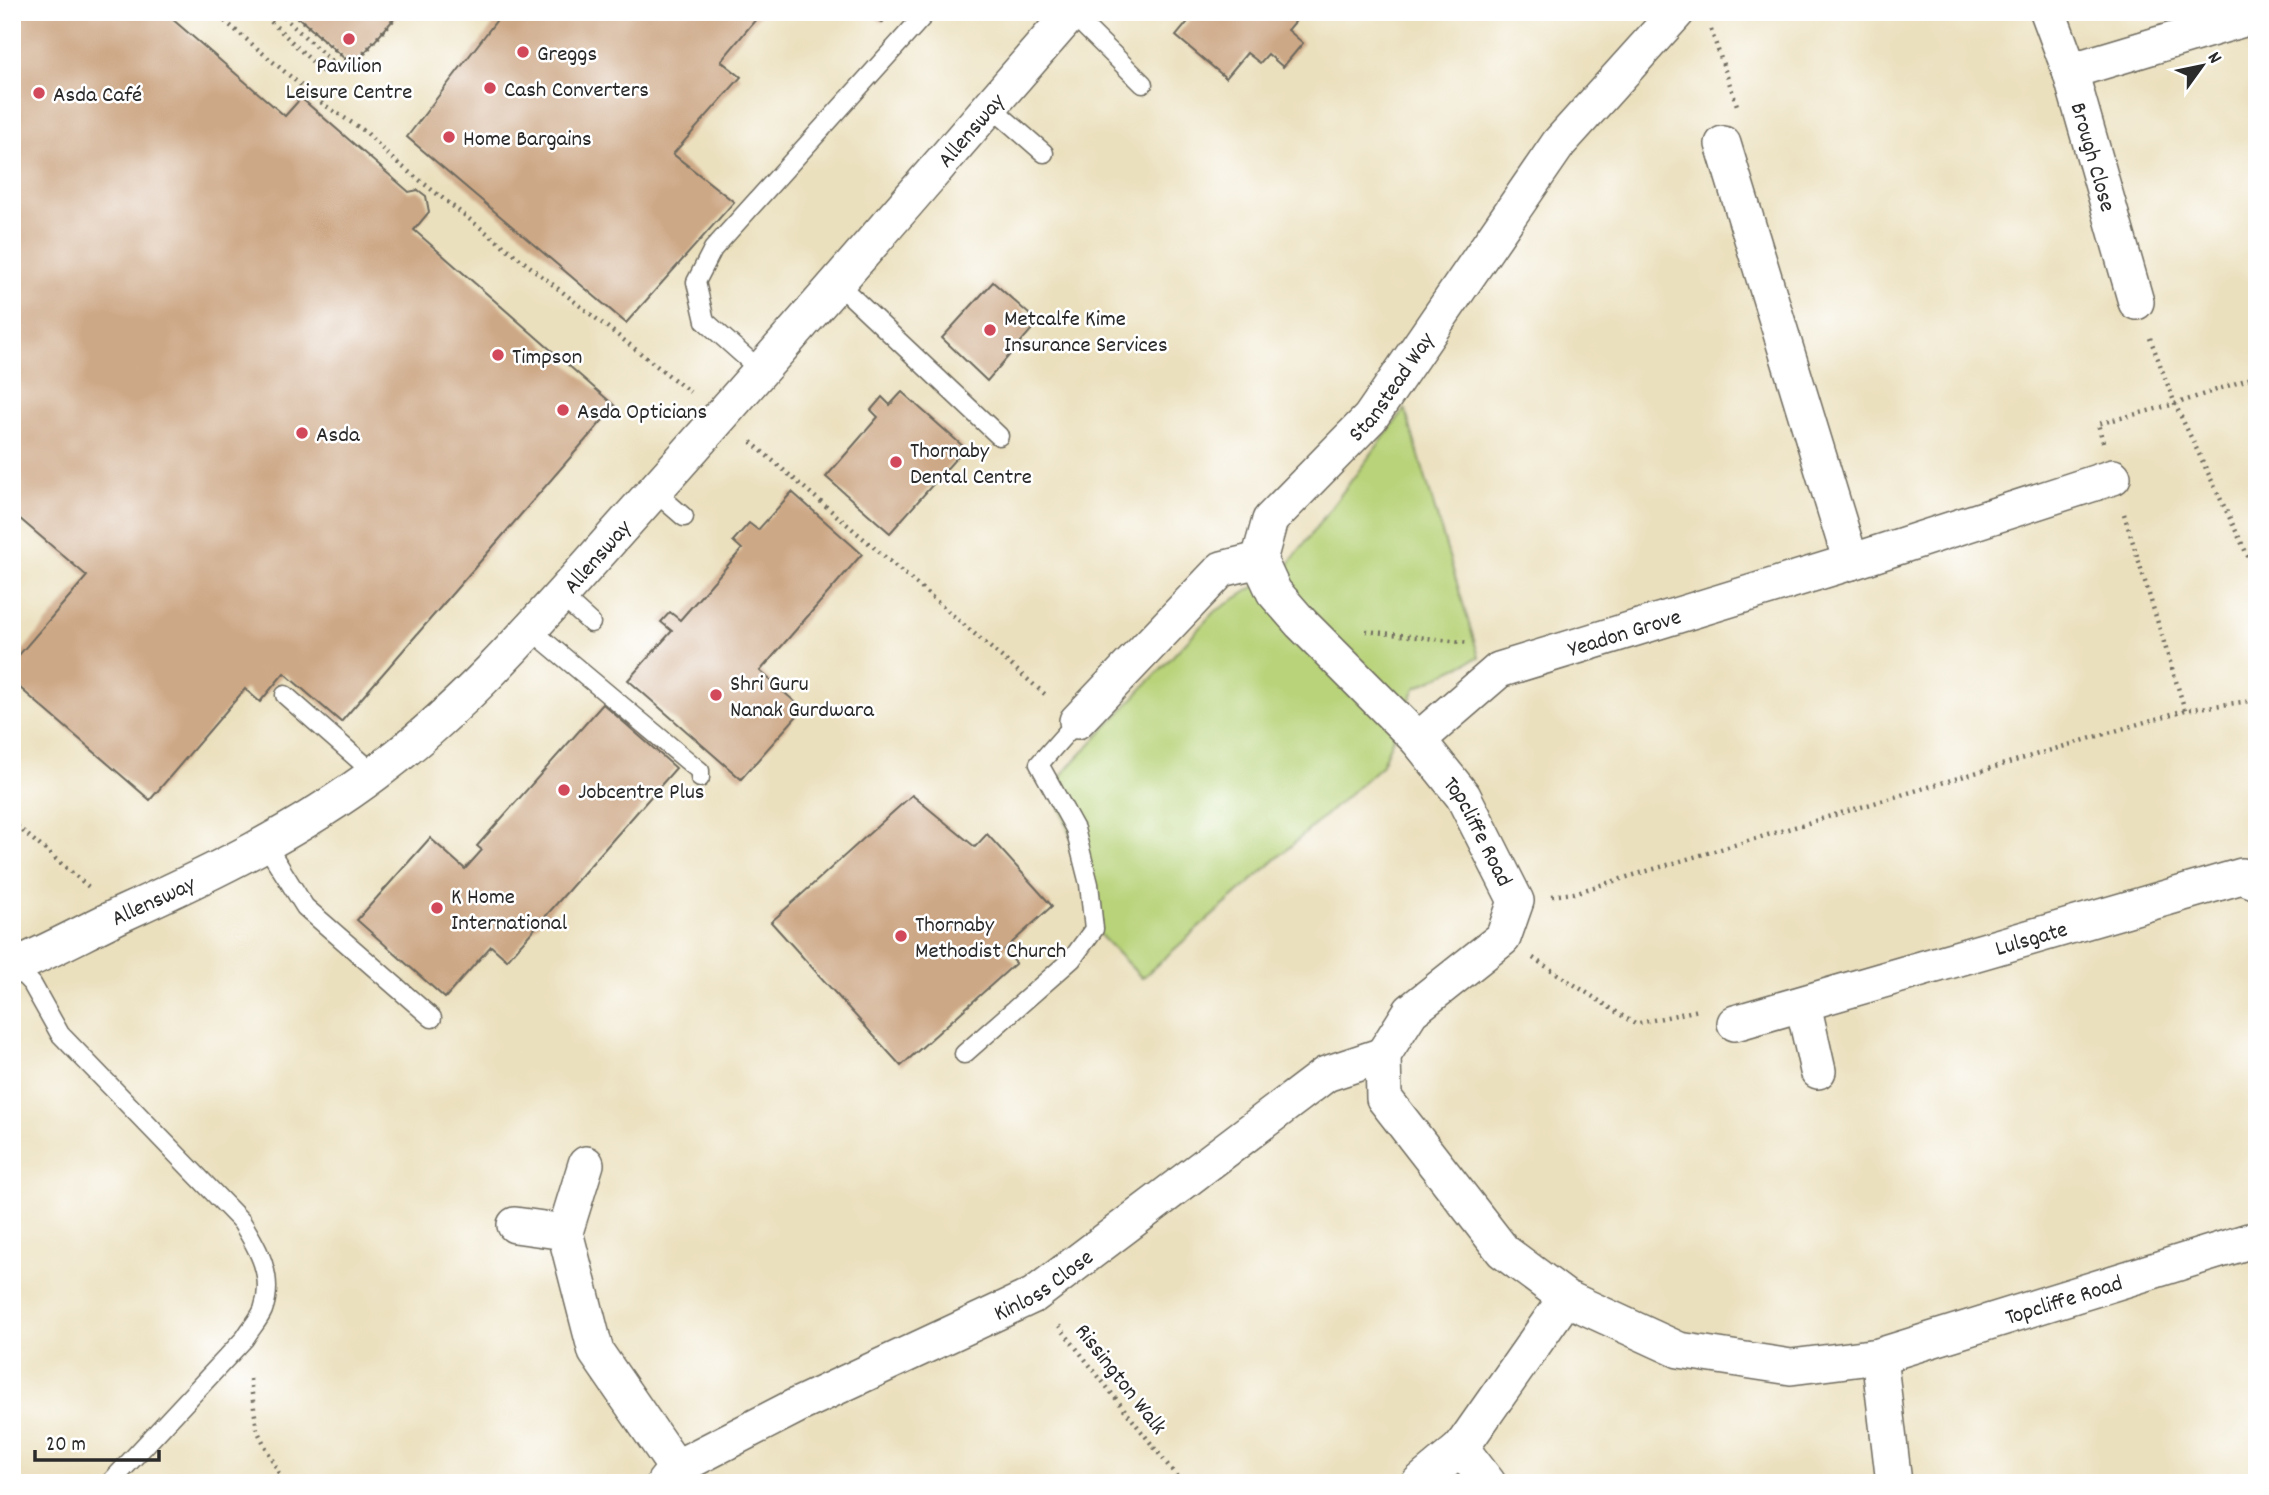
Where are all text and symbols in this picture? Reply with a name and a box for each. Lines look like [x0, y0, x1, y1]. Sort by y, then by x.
marker: Pavilion Leisure Centre [341, 31, 357, 47]
north arrow [2168, 32, 2238, 102]
place label: Greggs [537, 39, 597, 72]
marker: Greggs [515, 44, 531, 60]
text: N [2199, 47, 2227, 70]
place label: Pavilion Leisure Centre [286, 51, 412, 110]
place label: Cash Converters [504, 75, 649, 108]
place label: Asda Café [53, 80, 142, 113]
marker: Cash Converters [482, 80, 498, 96]
marker: Asda Café [31, 85, 47, 101]
street label: Allensway [931, 87, 1015, 176]
street label: Brough Close [2060, 99, 2122, 216]
place label: Home Bargains [463, 124, 592, 157]
marker: Home Bargains [441, 129, 457, 145]
place label: Metcalfe Kime Insurance Services [1004, 304, 1168, 363]
marker: Metcalfe Kime Insurance Services [982, 322, 998, 338]
street label: Stanstead Way [1342, 326, 1445, 451]
place label: Timpson [512, 342, 582, 375]
marker: Timpson [490, 347, 506, 363]
place label: Asda Opticians [577, 397, 707, 430]
marker: Asda Opticians [555, 402, 571, 418]
place label: Asda [316, 420, 361, 453]
marker: Asda [294, 425, 310, 441]
place label: Thornaby Dental Centre [910, 436, 1032, 495]
marker: Thornaby Dental Centre [888, 454, 904, 470]
street label: Allensway [557, 513, 641, 602]
street label: Yeadon Grove [1565, 602, 1686, 668]
place label: Shri Guru Nanak Gurdwara [730, 669, 875, 728]
marker: Shri Guru Nanak Gurdwara [708, 687, 724, 703]
street label: Topcliffe Road [1433, 771, 1519, 893]
place label: Jobcentre Plus [578, 777, 704, 810]
marker: Jobcentre Plus [556, 782, 572, 798]
street label: Allensway [107, 869, 202, 937]
place label: K Home International [451, 882, 568, 941]
marker: K Home International [429, 900, 445, 916]
place label: Thornaby Methodist Church [915, 910, 1066, 969]
street label: Lulsgate [1992, 914, 2072, 967]
marker: Thornaby Methodist Church [893, 928, 909, 944]
street label: Kinloss Close [989, 1243, 1101, 1331]
street label: Topcliffe Road [2002, 1268, 2127, 1336]
street label: Rissington Walk [1065, 1318, 1173, 1443]
scale bar [35, 1418, 159, 1462]
text: 20 m [46, 1431, 86, 1461]

